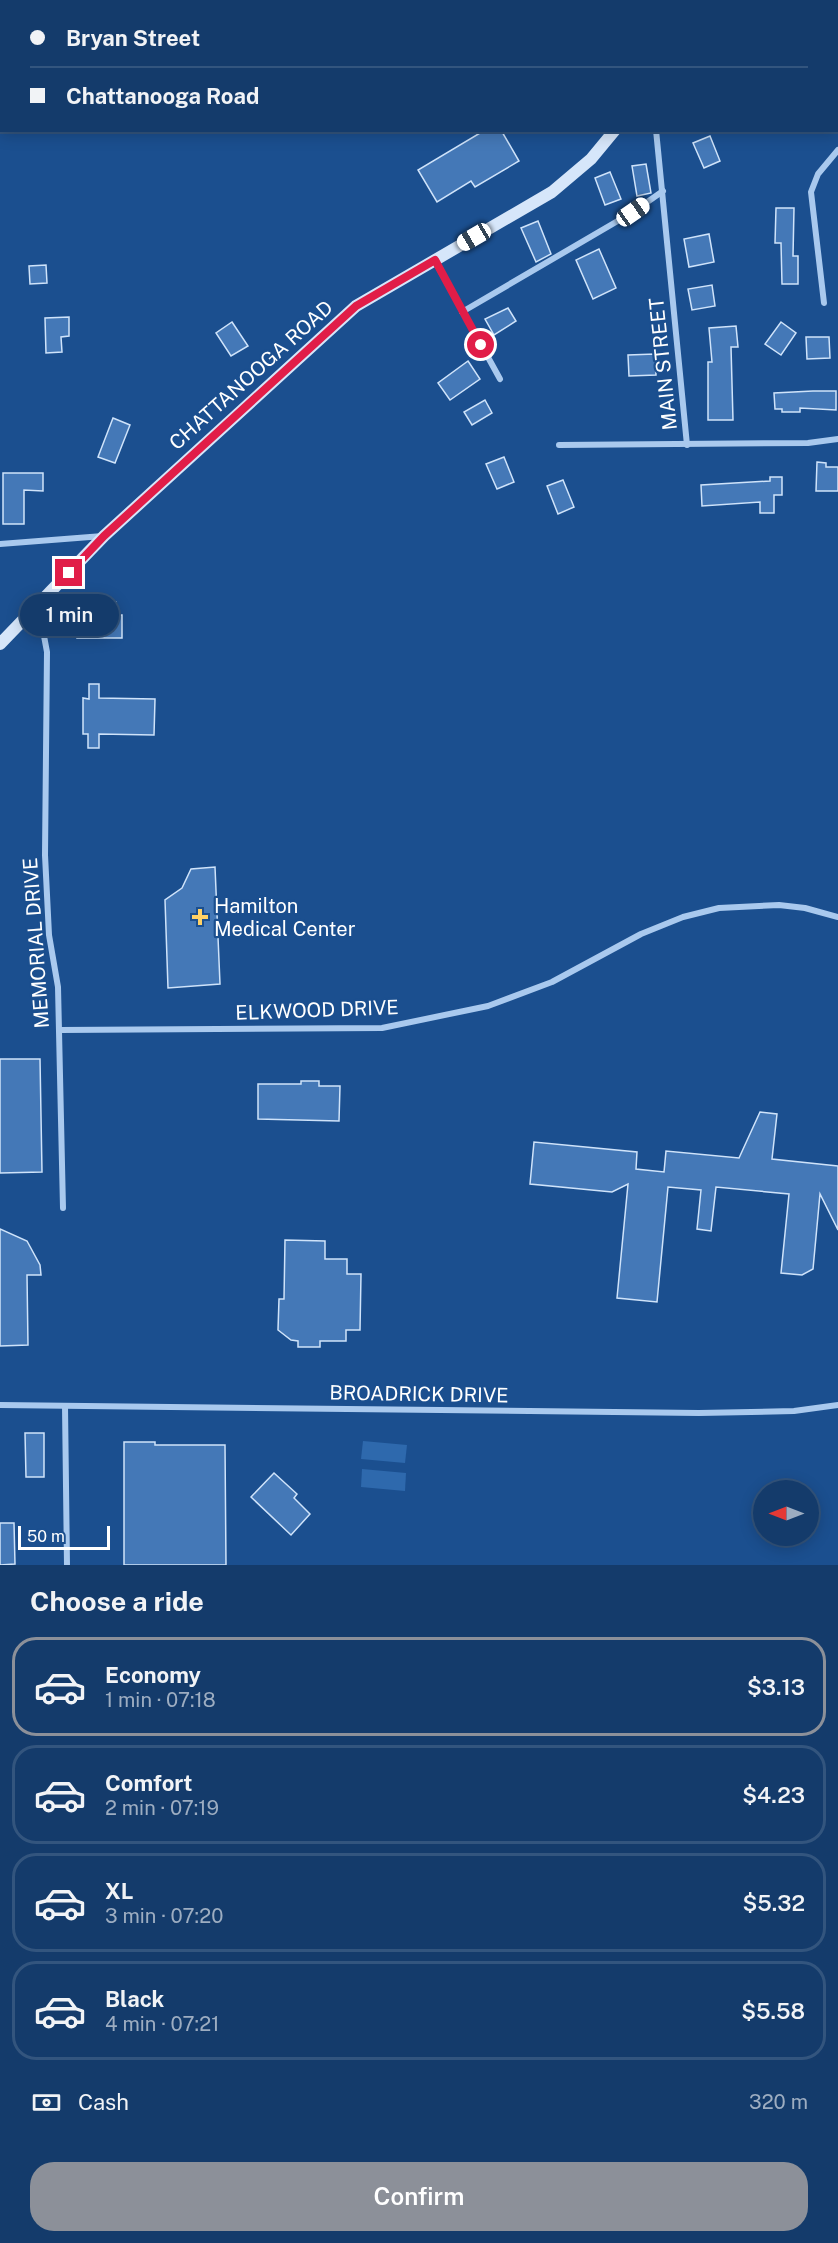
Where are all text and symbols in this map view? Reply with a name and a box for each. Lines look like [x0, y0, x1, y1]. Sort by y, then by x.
text: Bryan Street [66, 25, 200, 51]
text: Chattanooga Road [66, 83, 259, 109]
car [613, 194, 653, 230]
car [454, 220, 494, 254]
street label: CHATTANOOGA ROAD [164, 295, 338, 455]
street label: MAIN STREET [644, 296, 682, 431]
route start [467, 331, 494, 358]
route end [55, 559, 82, 586]
callout: 1 min [20, 594, 118, 636]
text: 1 min [46, 603, 93, 627]
street label: MEMORIAL DRIVE [18, 857, 54, 1029]
place label: Hamilton Medical Center [214, 894, 356, 941]
marker: Hamilton Medical Center [191, 908, 209, 926]
street label: ELKWOOD DRIVE [235, 995, 399, 1025]
street label: BROADRICK DRIVE [329, 1380, 509, 1408]
north arrow [753, 1480, 819, 1546]
map controls [753, 1480, 819, 1546]
scale bar [18, 1523, 110, 1550]
text: 50 m [27, 1527, 65, 1546]
text: Choose a ride [30, 1585, 204, 1617]
icon: car [33, 1660, 87, 1714]
text: Economy [105, 1662, 201, 1688]
text: $3.13 [747, 1674, 805, 1700]
text: 1 min · 07:18 [105, 1688, 216, 1712]
icon: car [33, 1768, 87, 1822]
text: Comfort [105, 1770, 192, 1796]
text: $4.23 [742, 1782, 805, 1808]
text: 2 min · 07:19 [105, 1796, 219, 1820]
icon: car [33, 1876, 87, 1930]
text: XL [105, 1878, 133, 1904]
text: $5.32 [742, 1890, 805, 1916]
text: 3 min · 07:20 [105, 1904, 224, 1928]
icon: car [33, 1984, 87, 2038]
text: Black [105, 1986, 164, 2012]
text: $5.58 [741, 1998, 805, 2024]
text: 4 min · 07:21 [105, 2012, 219, 2036]
icon: cash [30, 2086, 63, 2119]
text: Cash [78, 2089, 129, 2115]
text: 320 m [749, 2090, 808, 2114]
button: Confirm [30, 2162, 808, 2231]

